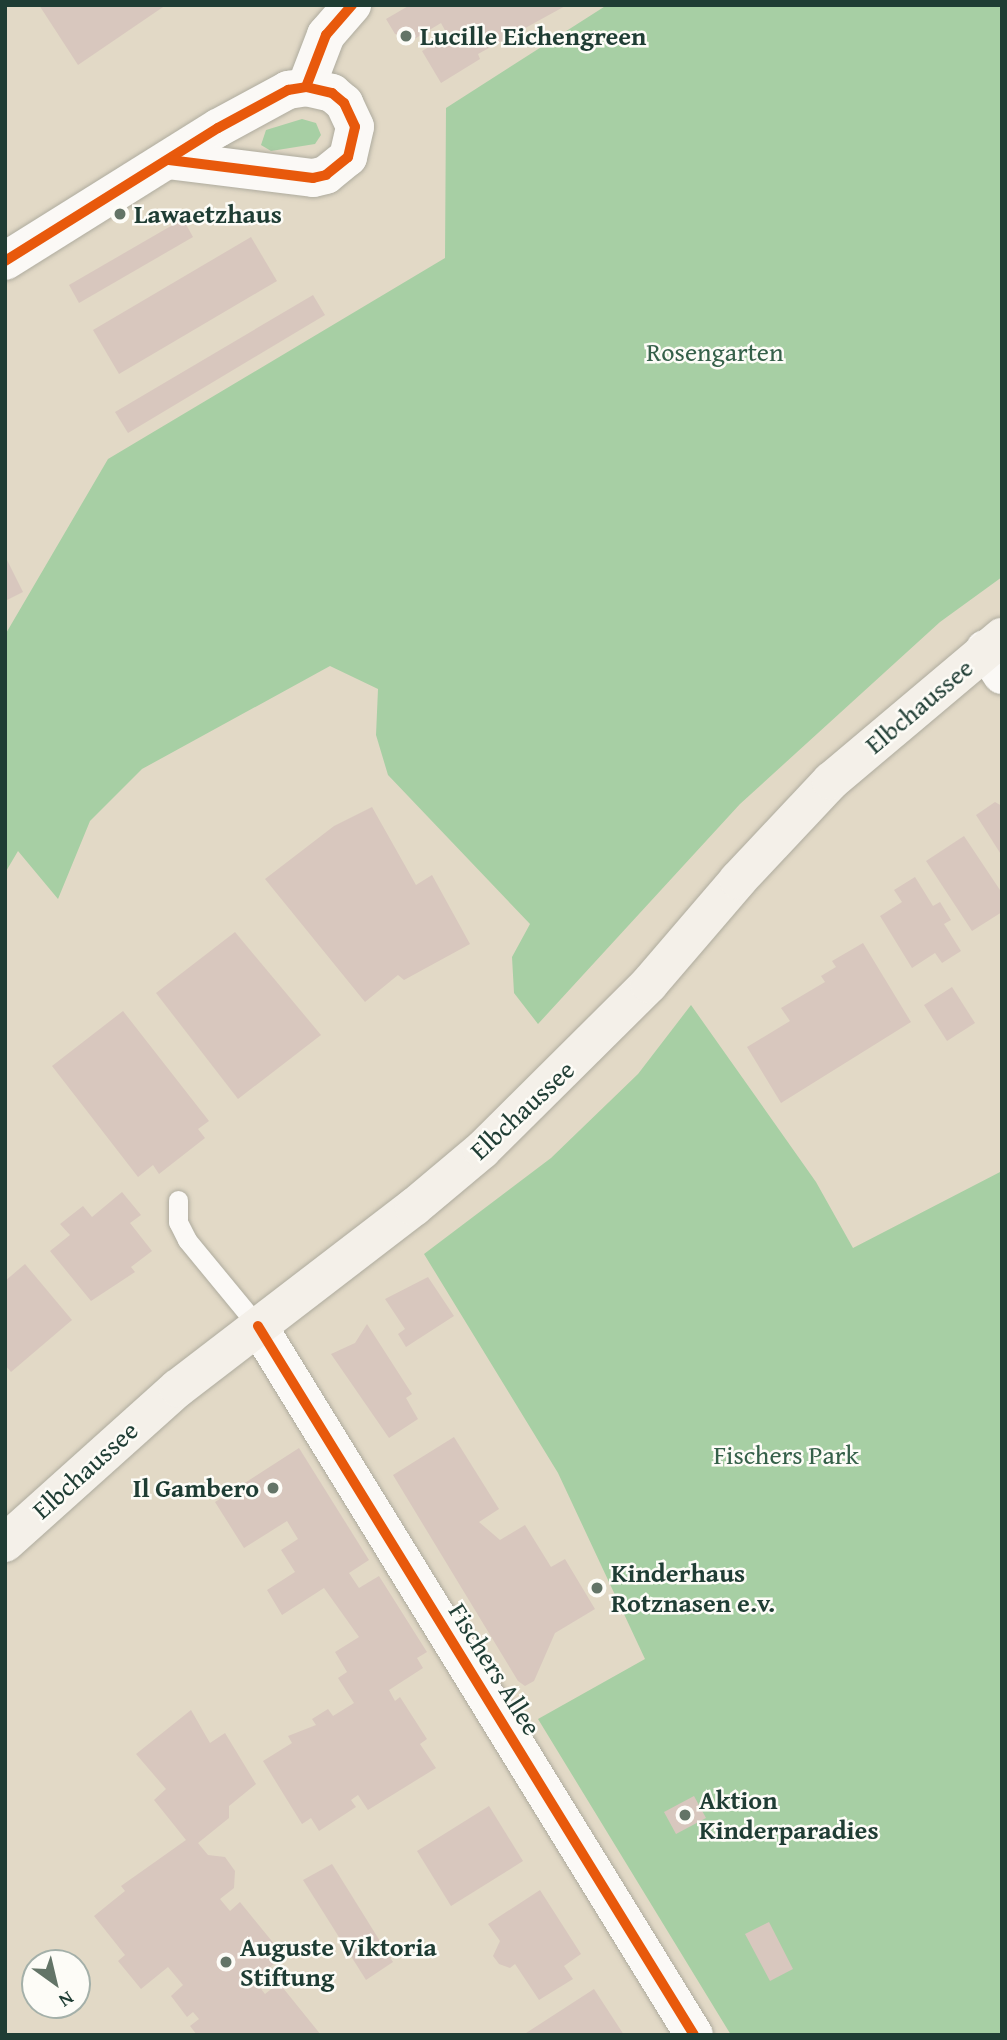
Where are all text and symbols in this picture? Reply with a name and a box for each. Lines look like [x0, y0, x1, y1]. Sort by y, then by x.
place label: Lucille Eichengreen [420, 20, 646, 52]
marker: Lucille Eichengreen [398, 28, 414, 44]
place label: Lawaetzhaus [134, 198, 282, 230]
marker: Lawaetzhaus [112, 206, 128, 222]
park label: Rosengarten [646, 336, 784, 368]
street label: Elbchaussee [859, 652, 979, 760]
street label: Elbchaussee [463, 1054, 581, 1166]
street label: Elbchaussee [26, 1415, 144, 1525]
park label: Fischers Park [713, 1439, 859, 1471]
place label: Il Gambero [133, 1472, 259, 1504]
marker: Il Gambero [265, 1480, 281, 1496]
place label: Kinderhaus Rotznasen e.v. [611, 1557, 775, 1618]
marker: Kinderhaus Rotznasen e.v. [589, 1580, 605, 1596]
street label: Fischers Allee [442, 1597, 548, 1741]
place label: Aktion Kinderparadies [699, 1784, 879, 1846]
marker: Aktion Kinderparadies [677, 1807, 693, 1823]
place label: Auguste Viktoria Stiftung [240, 1931, 437, 1993]
north arrow [21, 1949, 91, 2019]
marker: Auguste Viktoria Stiftung [218, 1954, 234, 1970]
text: N [54, 1985, 80, 2015]

